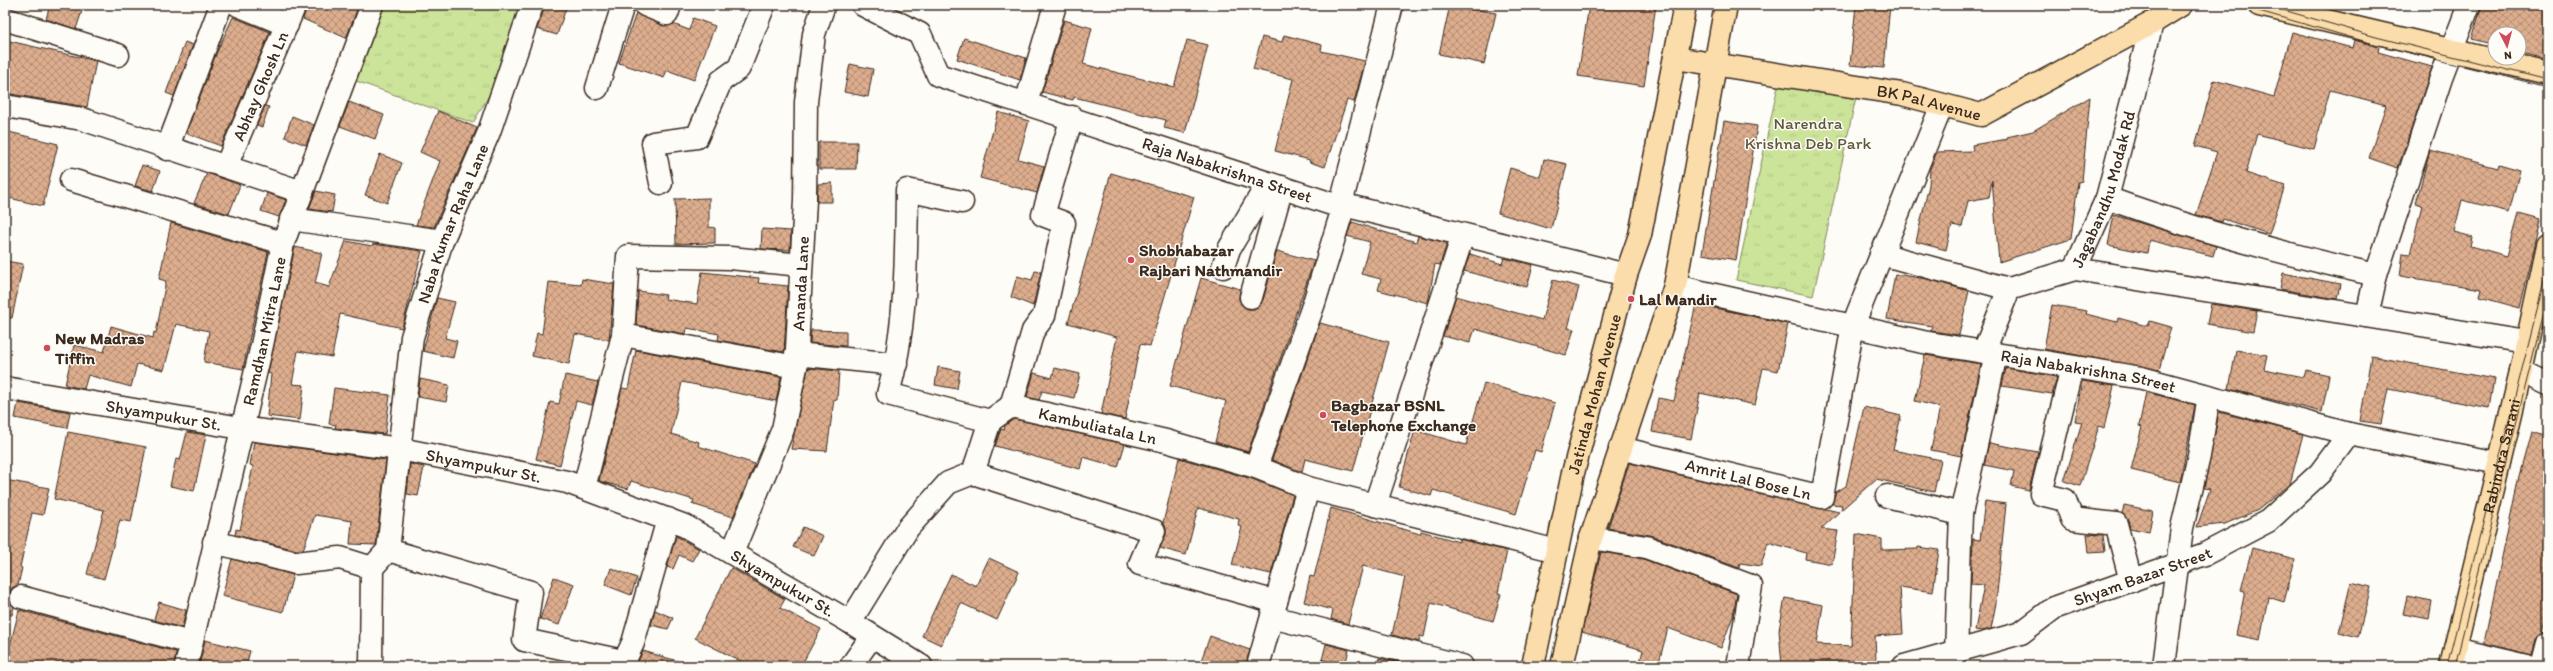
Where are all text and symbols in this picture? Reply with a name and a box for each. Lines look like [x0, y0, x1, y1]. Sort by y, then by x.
north arrow [2487, 26, 2527, 66]
street label: Abhay Ghosh Ln [228, 28, 293, 144]
text: N [2504, 49, 2512, 62]
street label: BK Pal Avenue [1875, 80, 1983, 125]
street label: Jagabandhu Modak Rd [2067, 109, 2139, 271]
park label: Narendra Krishna Deb Park [1745, 113, 1871, 153]
street label: Raja Nabakrishna Street [1140, 133, 1315, 207]
street label: Naba Kumar Raha Lane [413, 141, 493, 306]
street label: Ananda Lane [788, 236, 813, 332]
place label: Shobhabazar Rajbari Nathmandir [1139, 240, 1282, 281]
street label: Ramdhan Mitra Lane [238, 255, 290, 407]
marker: Shobhabazar Rajbari Nathmandir [1126, 255, 1136, 265]
place label: Lal Mandir [1639, 289, 1717, 309]
marker: Lal Mandir [1626, 294, 1636, 304]
street label: Jatinda Mohan Avenue [1563, 312, 1625, 476]
place label: New Madras Tiffin [54, 328, 145, 368]
marker: New Madras Tiffin [42, 343, 52, 353]
street label: Raja Nabakrishna Street [1999, 345, 2178, 397]
street label: Shyampukur St. [104, 395, 223, 435]
place label: Bagbazar BSNL Telephone Exchange [1330, 395, 1476, 436]
street label: Rabindra Sarani [2478, 396, 2524, 515]
street label: Kambuliatala Ln [1037, 403, 1159, 449]
marker: Bagbazar BSNL Telephone Exchange [1318, 410, 1328, 420]
street label: Shyampukur St. [424, 444, 543, 487]
street label: Amrit Lal Bose Ln [1683, 454, 1814, 504]
street label: Shyam Bazar Street [2071, 542, 2216, 610]
street label: Shyampukur St. [727, 545, 838, 621]

